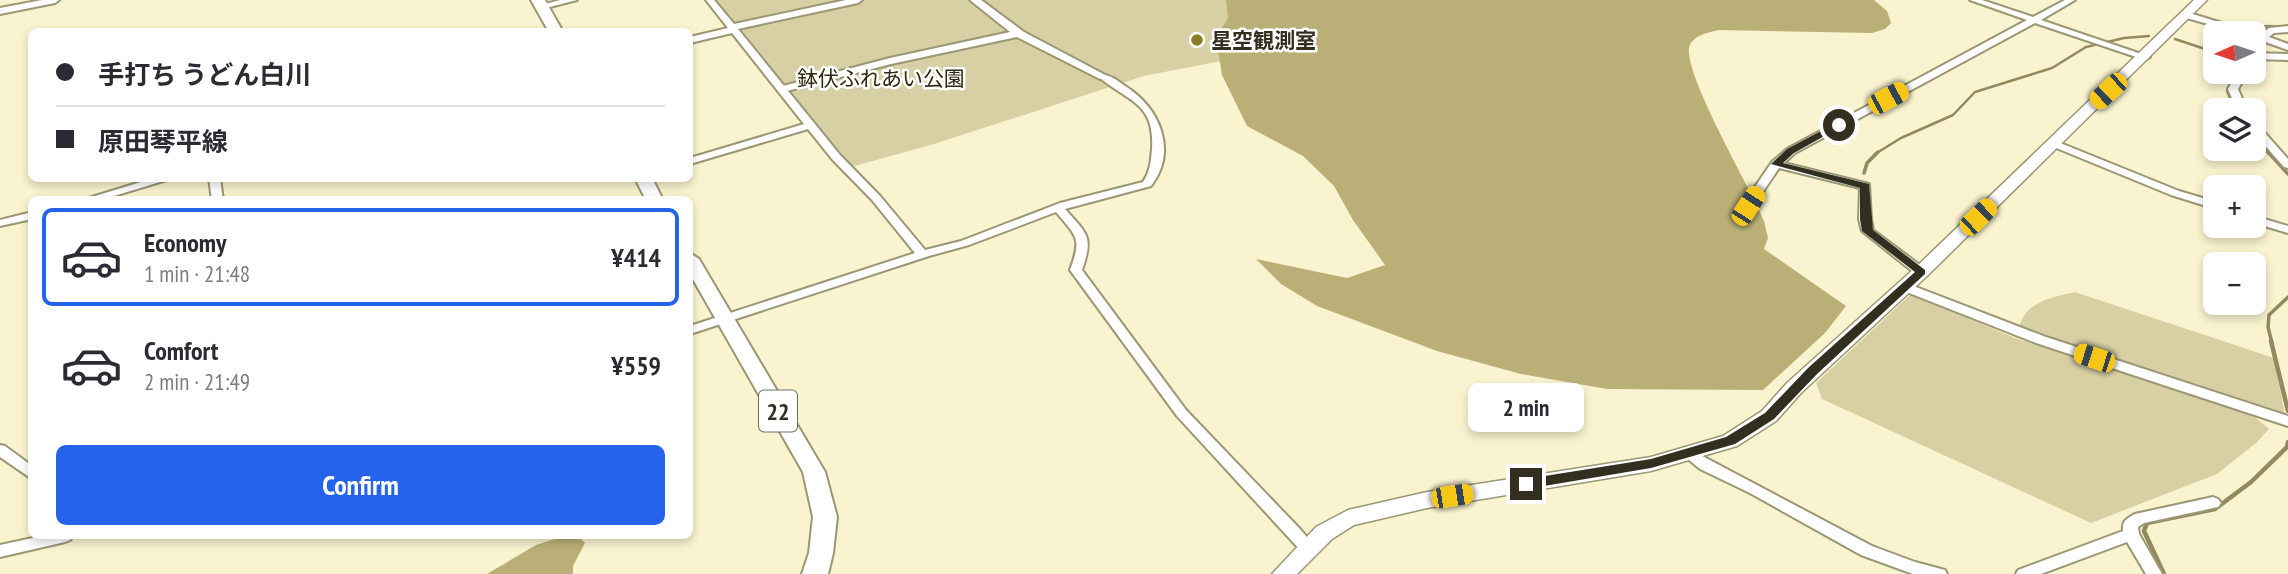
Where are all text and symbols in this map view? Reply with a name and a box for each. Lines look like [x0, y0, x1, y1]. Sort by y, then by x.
north arrow [2203, 21, 2266, 84]
map controls [2203, 21, 2266, 315]
place label: 星空観測室 [1211, 27, 1316, 54]
marker: 星空観測室 [1189, 32, 1205, 48]
text: 手打ち うどん白川 [98, 58, 311, 91]
park label: 鉢伏ふれあい公園 [797, 65, 965, 92]
car [2086, 69, 2131, 113]
car [1865, 79, 1912, 117]
button: layers [2203, 98, 2266, 161]
route start [1823, 109, 1855, 141]
text: 原田琴平線 [98, 125, 228, 158]
button: + [2203, 175, 2266, 238]
car [1728, 183, 1769, 229]
car [1956, 195, 2001, 239]
icon: car [60, 226, 123, 289]
text: Economy [144, 226, 226, 259]
text: ¥414 [611, 241, 661, 274]
button: − [2203, 252, 2266, 315]
text: 1 min · 21:48 [144, 259, 250, 288]
icon: car [60, 334, 123, 397]
text: Comfort [144, 334, 218, 367]
car [2071, 342, 2118, 374]
text: ¥559 [611, 349, 661, 382]
text: 2 min · 21:49 [144, 367, 250, 396]
callout: 2 min [1468, 382, 1584, 432]
road number: 22 [759, 390, 797, 432]
text: 2 min [1503, 393, 1549, 422]
button: Confirm [56, 445, 665, 525]
route end [1510, 468, 1542, 500]
car [1430, 482, 1475, 510]

